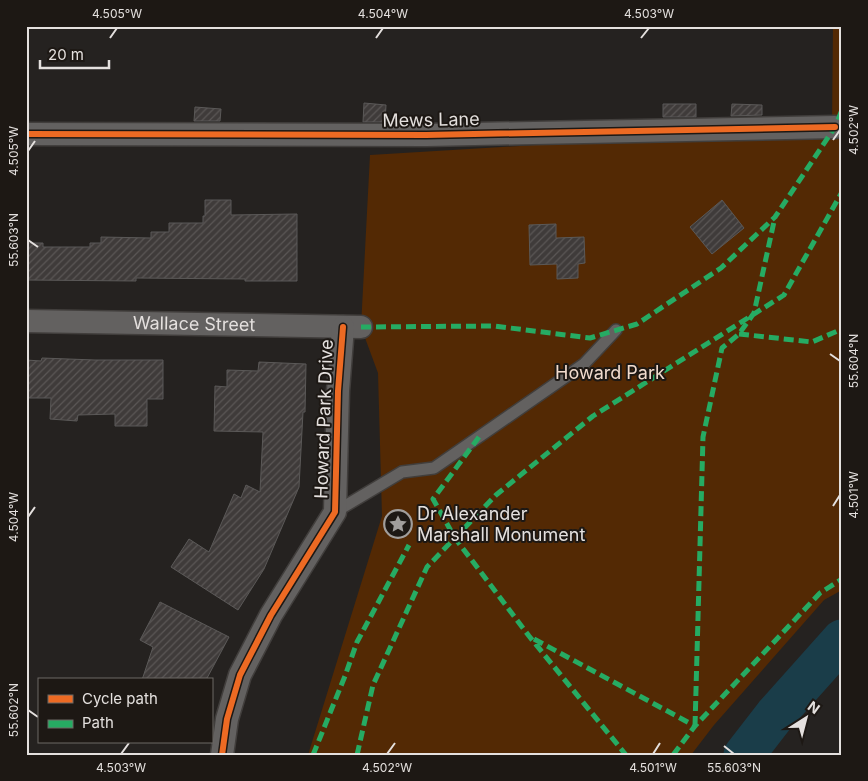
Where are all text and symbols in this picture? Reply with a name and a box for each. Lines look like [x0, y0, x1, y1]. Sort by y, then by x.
text: 4.505°W [92, 6, 142, 21]
text: 4.504°W [358, 6, 408, 21]
text: 4.503°W [624, 6, 674, 21]
scale bar [40, 38, 109, 70]
text: 20 m [48, 45, 84, 64]
text: 4.502°W [846, 105, 861, 155]
street label: Mews Lane [382, 108, 480, 131]
text: 4.505°W [6, 126, 21, 176]
text: 55.603°N [6, 213, 21, 267]
street label: Wallace Street [133, 312, 255, 335]
text: 55.604°N [846, 334, 861, 388]
street label: Howard Park Drive [310, 339, 337, 499]
park label: Howard Park [555, 362, 665, 383]
text: 4.501°W [846, 471, 861, 519]
text: 4.504°W [6, 492, 21, 542]
place label: Dr Alexander Marshall Monument [417, 503, 585, 545]
place icon: Dr Alexander Marshall Monument [383, 509, 413, 539]
legend [38, 678, 212, 744]
text: 55.602°N [6, 683, 21, 737]
text: Cycle path [82, 689, 158, 708]
north arrow [780, 694, 830, 744]
text: N [805, 697, 823, 717]
text: Path [82, 713, 114, 732]
text: 4.503°W [96, 760, 146, 775]
text: 4.502°W [362, 760, 412, 775]
text: 4.501°W [629, 760, 677, 775]
text: 55.603°N [707, 760, 761, 775]

